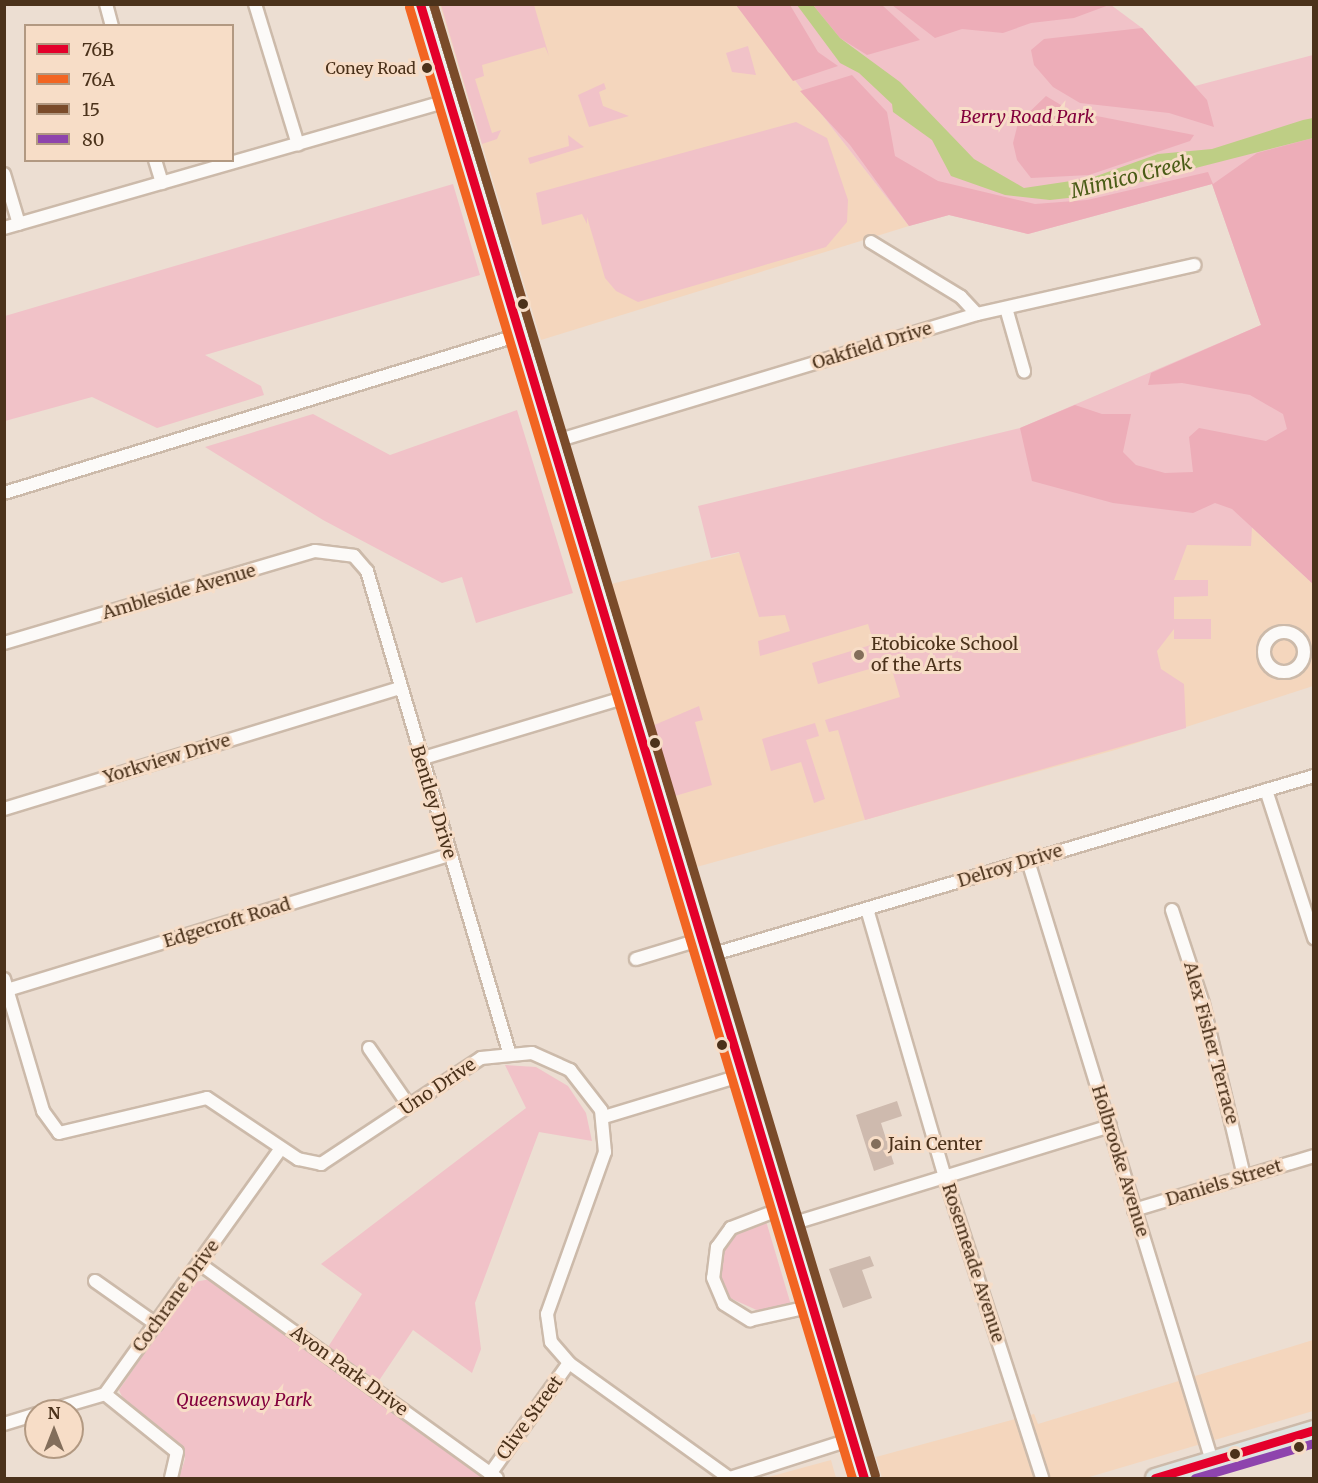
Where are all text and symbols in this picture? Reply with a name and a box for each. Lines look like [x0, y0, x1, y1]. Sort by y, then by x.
legend [24, 24, 234, 162]
text: 76B [82, 38, 114, 61]
place label: Coney Road [326, 58, 416, 78]
marker: Coney Road [421, 62, 433, 74]
text: 76A [82, 68, 115, 91]
text: 15 [82, 98, 100, 121]
park label: Berry Road Park [960, 106, 1094, 128]
text: 80 [82, 128, 104, 151]
water label: Mimico Creek [1068, 149, 1194, 203]
unlabelled marker [517, 298, 529, 310]
street label: Oakfield Drive [810, 318, 934, 374]
street label: Ambleside Avenue [100, 560, 258, 624]
place label: Etobicoke School of the Arts [871, 634, 1018, 676]
marker: Etobicoke School of the Arts [852, 648, 866, 662]
street label: Yorkview Drive [101, 729, 233, 789]
unlabelled marker [649, 737, 661, 749]
street label: Bentley Drive [406, 743, 460, 861]
street label: Delroy Drive [955, 840, 1065, 892]
street label: Edgecroft Road [161, 893, 293, 953]
street label: Alex Fisher Terrace [1179, 960, 1243, 1126]
unlabelled marker [716, 1039, 728, 1051]
street label: Uno Drive [396, 1054, 480, 1120]
street label: Holbrooke Avenue [1087, 1083, 1153, 1239]
place label: Jain Center [888, 1133, 983, 1155]
marker: Jain Center [869, 1137, 883, 1151]
street label: Daniels Street [1163, 1155, 1285, 1211]
street label: Rosemeade Avenue [937, 1181, 1009, 1345]
street label: Cochrane Drive [128, 1236, 224, 1356]
street label: Avon Park Drive [286, 1321, 412, 1421]
street label: Clive Street [492, 1372, 568, 1464]
park label: Queensway Park [176, 1389, 312, 1411]
north arrow [24, 1399, 84, 1459]
text: N [48, 1403, 60, 1423]
unlabelled marker [1293, 1441, 1305, 1453]
unlabelled marker [1229, 1448, 1241, 1460]

